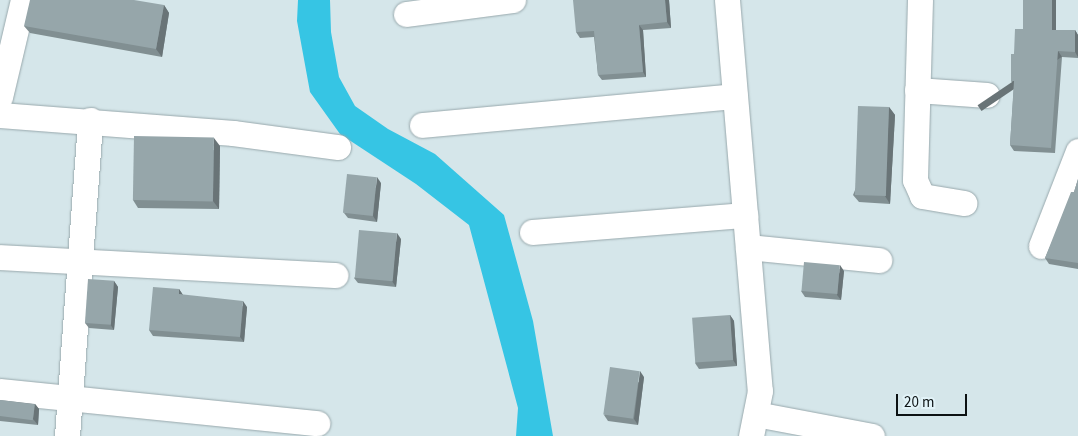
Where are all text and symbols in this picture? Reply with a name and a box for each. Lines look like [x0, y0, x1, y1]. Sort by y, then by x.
scale bar [898, 384, 969, 416]
text: 20 m [904, 392, 934, 413]

